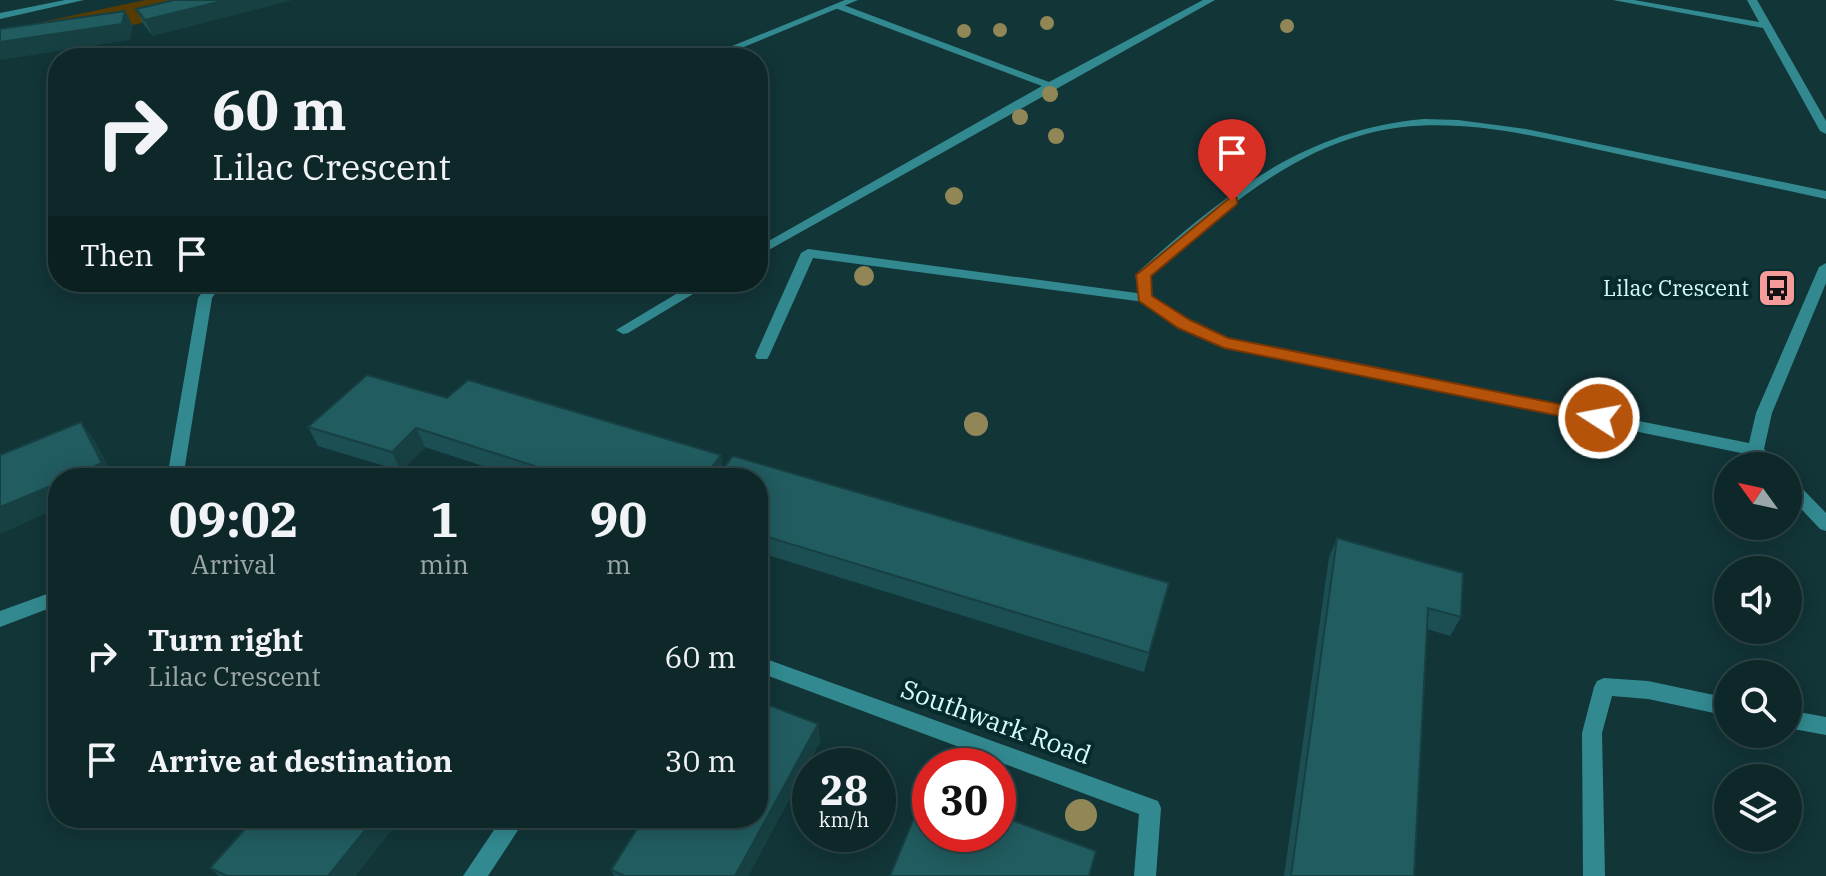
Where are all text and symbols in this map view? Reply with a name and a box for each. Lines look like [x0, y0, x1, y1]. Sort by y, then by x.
text: 60 m [212, 73, 347, 145]
icon: right [80, 80, 184, 184]
pin [1198, 119, 1266, 201]
icon: arrive [1210, 131, 1254, 175]
text: Lilac Crescent [212, 143, 451, 190]
icon: arrive [170, 232, 214, 276]
text: Then [80, 235, 154, 274]
bus stop icon: Lilac Crescent [1756, 267, 1798, 309]
place label: Lilac Crescent [1603, 273, 1749, 302]
position arrow [1557, 376, 1641, 460]
north arrow [1714, 452, 1802, 540]
map controls [1714, 452, 1802, 852]
text: 09:02 [169, 488, 299, 550]
text: 1 [430, 488, 458, 550]
text: 90 [590, 488, 647, 550]
text: Arrival [191, 547, 276, 581]
text: min [419, 547, 469, 581]
text: m [606, 547, 631, 581]
button: sound [1714, 556, 1802, 644]
text: Turn right [148, 620, 303, 659]
icon: right [80, 634, 124, 678]
text: 60 m [664, 637, 736, 676]
text: Lilac Crescent [148, 659, 321, 693]
button: search [1714, 660, 1802, 748]
street label: Southwark Road [896, 671, 1096, 771]
icon: arrive [80, 738, 124, 782]
text: Arrive at destination [148, 741, 453, 780]
text: 30 m [664, 741, 736, 780]
speed limit sign: 30 [912, 748, 1016, 852]
text: 28 [820, 764, 868, 816]
button: layers [1714, 764, 1802, 852]
text: km/h [819, 806, 869, 833]

